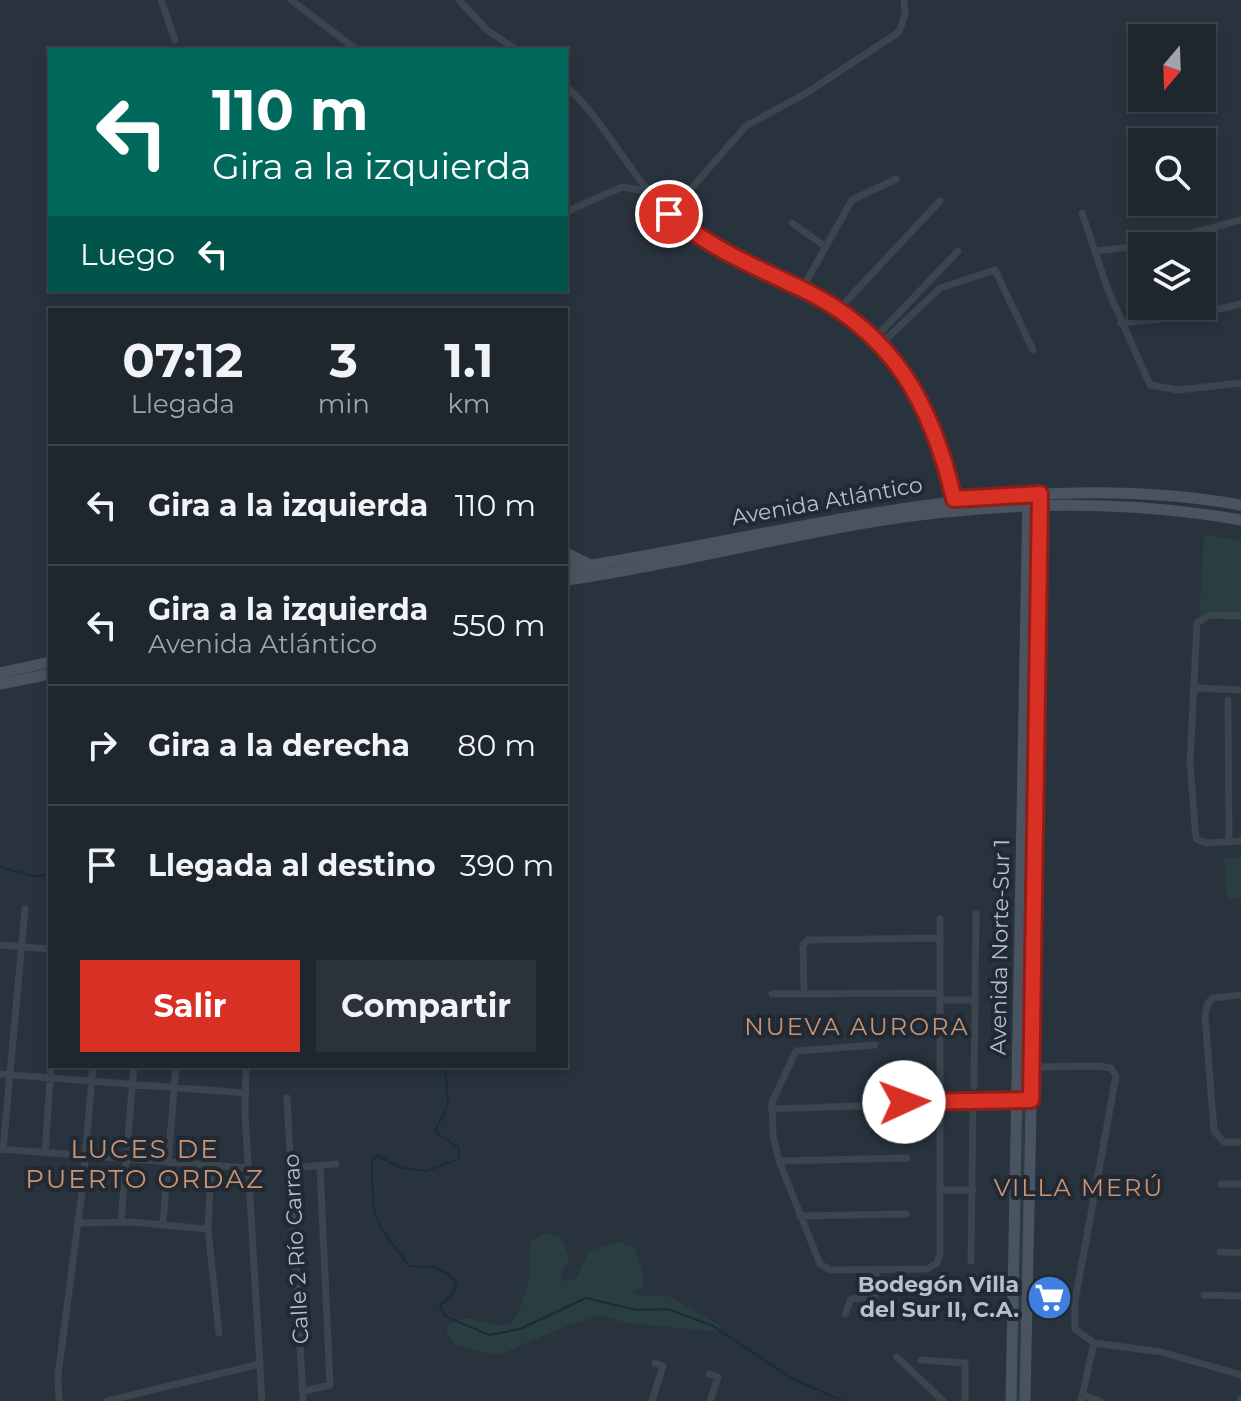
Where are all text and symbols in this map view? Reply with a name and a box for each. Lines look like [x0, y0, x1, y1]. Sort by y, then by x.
north arrow [1128, 24, 1216, 112]
map controls [1128, 24, 1216, 320]
text: 110 m [212, 76, 369, 144]
icon: left [80, 80, 184, 184]
button: search [1128, 128, 1216, 216]
text: Gira a la izquierda [212, 144, 532, 188]
pin [635, 180, 703, 248]
icon: arrive [647, 192, 691, 236]
icon: left [191, 232, 235, 276]
button: layers [1128, 232, 1216, 320]
text: Luego [80, 236, 175, 273]
text: 07:12 [122, 331, 243, 389]
text: 3 [330, 331, 358, 389]
text: 1.1 [444, 331, 494, 389]
text: Llegada [131, 388, 235, 420]
text: min [318, 388, 370, 420]
text: km [447, 388, 490, 420]
street label: Avenida Atlántico [729, 471, 925, 531]
icon: left [80, 483, 124, 527]
text: Gira a la izquierda [148, 487, 428, 524]
text: 110 m [455, 487, 536, 524]
text: Gira a la izquierda [148, 591, 428, 628]
icon: left [80, 603, 124, 647]
text: 550 m [452, 607, 546, 644]
text: Avenida Atlántico [148, 628, 377, 660]
icon: right [80, 723, 124, 767]
text: Gira a la derecha [148, 727, 410, 764]
text: 80 m [457, 727, 536, 764]
street label: Avenida Norte-Sur 1 [985, 839, 1015, 1055]
icon: arrive [80, 843, 124, 887]
text: Llegada al destino [148, 847, 436, 884]
text: 390 m [460, 847, 554, 884]
button: Salir [80, 960, 300, 1052]
button: Compartir [316, 960, 536, 1052]
district label: NUEVA AURORA [744, 1012, 970, 1041]
position arrow [862, 1060, 946, 1144]
district label: LUCES DE PUERTO ORDAZ [25, 1133, 265, 1195]
street label: Calle 2 Río Carrao [278, 1153, 314, 1345]
district label: VILLA MERÚ [994, 1173, 1164, 1202]
place label: Bodegón Villa del Sur II, C.A. [858, 1271, 1019, 1323]
supermarket icon: Bodegón Villa del Sur II, C.A. [1026, 1273, 1074, 1321]

